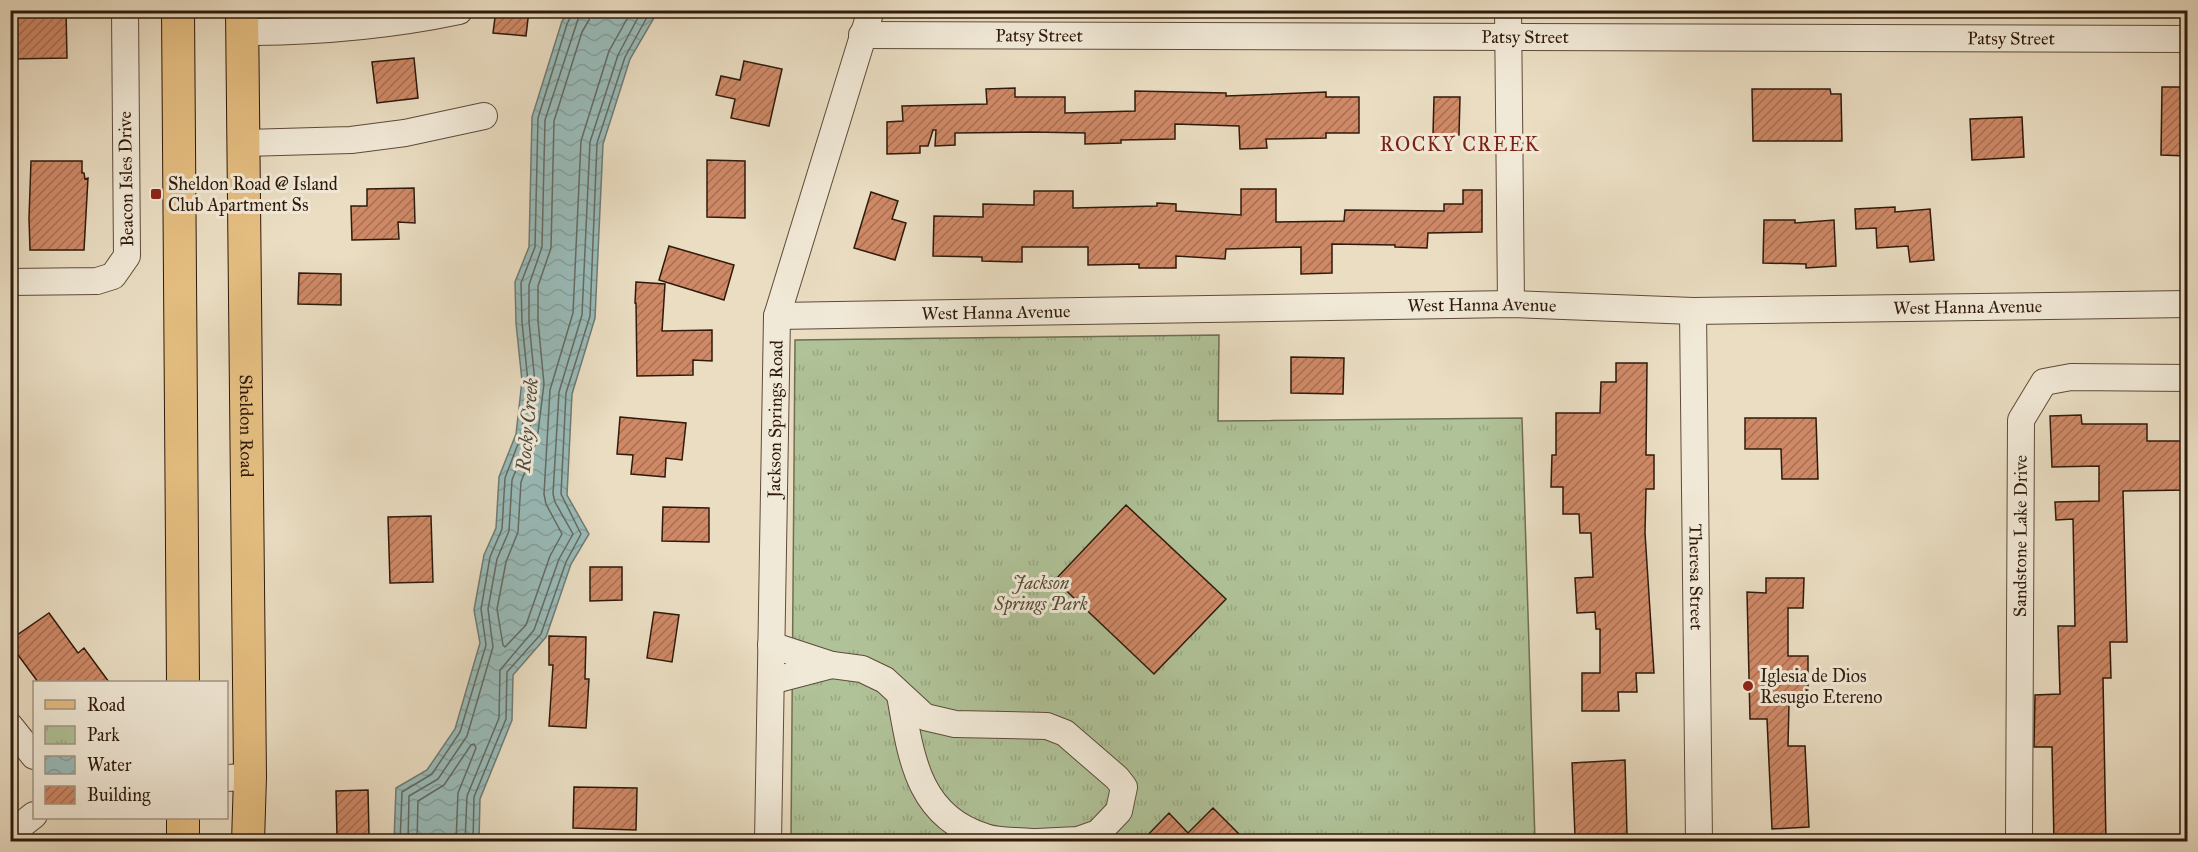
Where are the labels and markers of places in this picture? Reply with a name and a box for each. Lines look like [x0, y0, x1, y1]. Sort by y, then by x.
place label: Sheldon Road @ Island Club Apartment Ss [168, 173, 338, 216]
marker: Sheldon Road @ Island Club Apartment Ss [149, 187, 163, 201]
place label: Iglesia de Dios Resugio Etereno [1760, 665, 1882, 709]
marker: Iglesia de Dios Resugio Etereno [1741, 679, 1755, 693]

